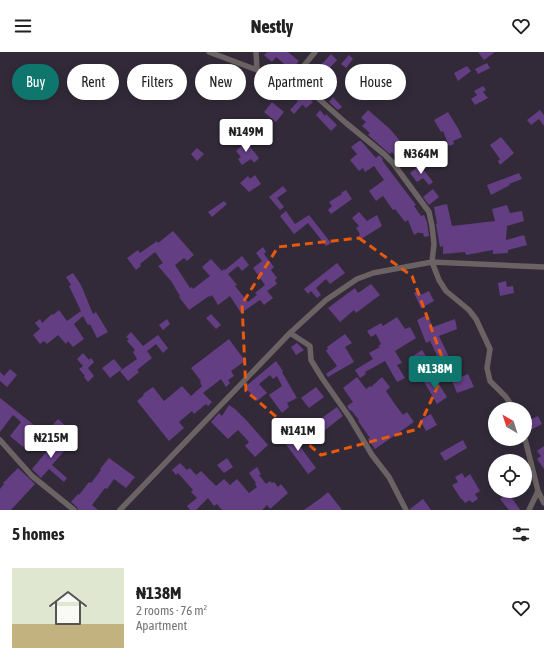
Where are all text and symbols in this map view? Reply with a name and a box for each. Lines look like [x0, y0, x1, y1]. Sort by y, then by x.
icon: menu [12, 15, 34, 37]
icon: heart [510, 15, 532, 37]
text: Nestly [251, 16, 293, 37]
chip: Buy [12, 64, 59, 100]
chip: Rent [67, 64, 119, 100]
chip: Filters [127, 64, 187, 100]
chip: New [195, 64, 246, 100]
chip: Apartment [254, 64, 337, 100]
chip: House [345, 64, 406, 100]
pin: ₦149M [218, 119, 274, 153]
text: ₦149M [229, 124, 263, 139]
pin: ₦364M [393, 141, 449, 175]
text: ₦364M [404, 146, 438, 161]
pin: ₦138M [407, 356, 463, 390]
text: ₦138M [418, 361, 452, 376]
north arrow [488, 402, 532, 446]
map controls [488, 402, 532, 498]
pin: ₦141M [270, 418, 326, 452]
text: ₦141M [281, 423, 315, 438]
pin: ₦215M [23, 425, 79, 459]
text: ₦215M [34, 430, 68, 445]
button: locate [488, 454, 532, 498]
icon: filters [510, 523, 532, 545]
text: 5 homes [12, 524, 65, 544]
text: ₦138M [136, 583, 181, 603]
icon: home [44, 584, 92, 632]
icon: heart [510, 597, 532, 619]
text: 2 rooms · 76 m² [136, 603, 207, 618]
text: Apartment [136, 618, 187, 633]

